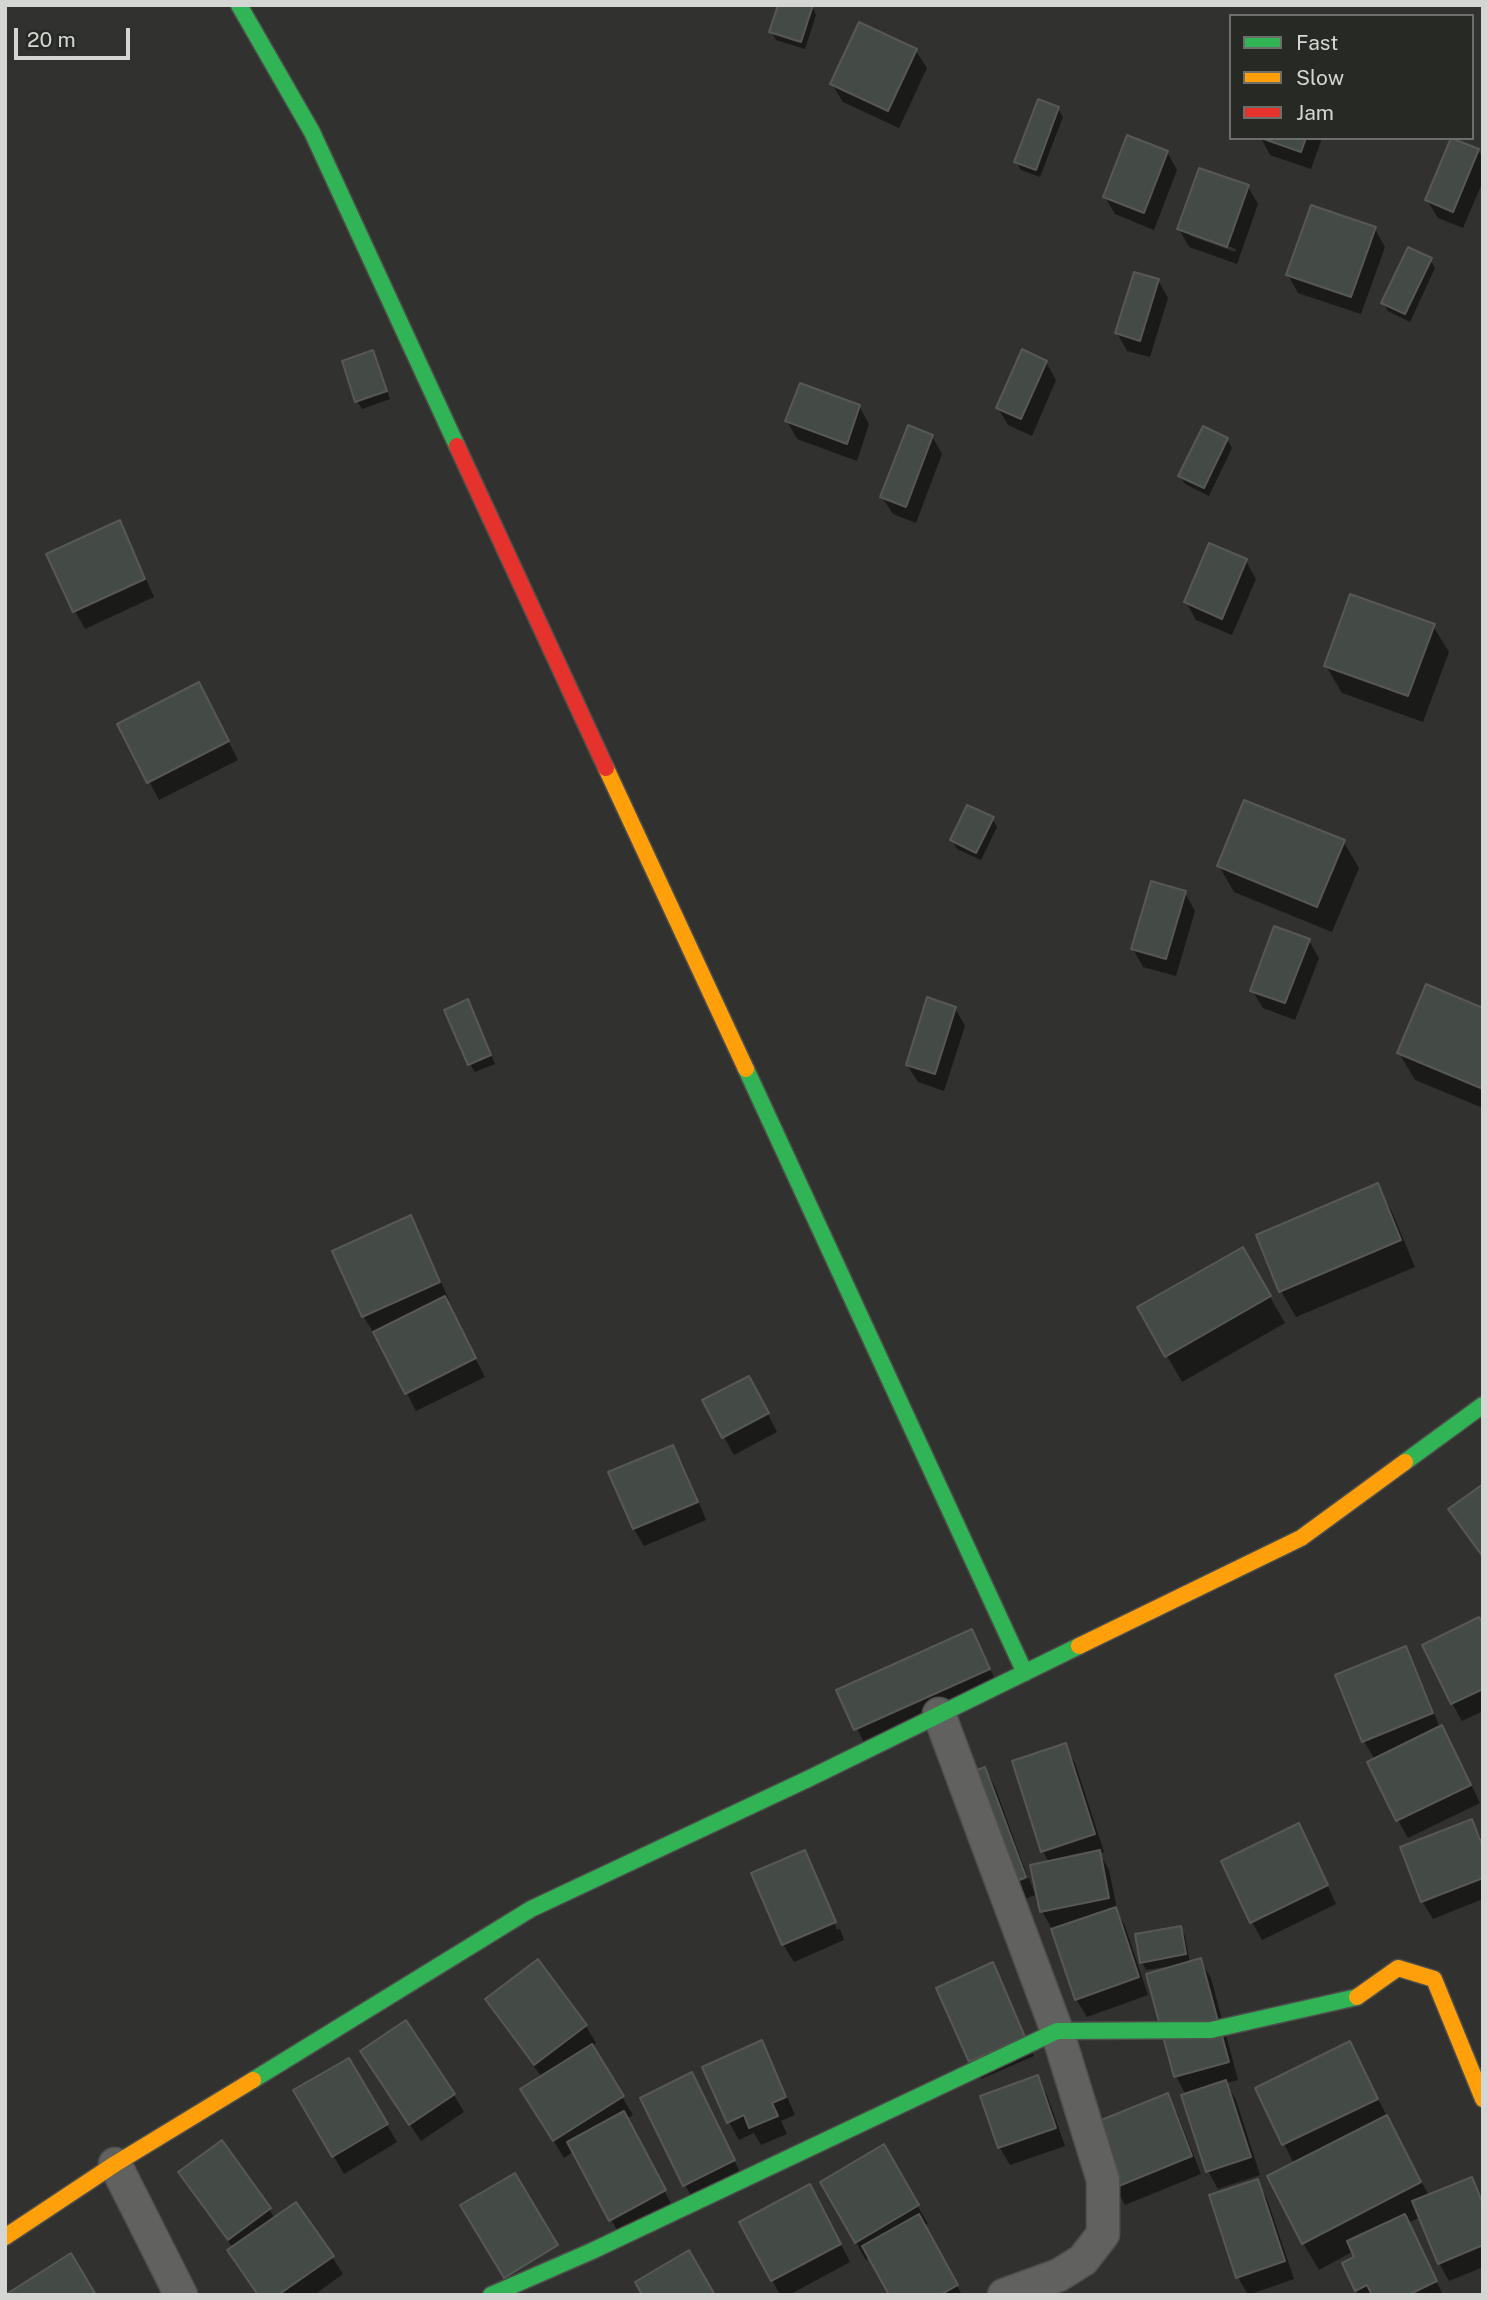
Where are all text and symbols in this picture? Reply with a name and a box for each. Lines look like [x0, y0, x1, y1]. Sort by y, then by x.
scale bar [18, 14, 133, 58]
legend [1229, 14, 1474, 140]
text: 20 m [27, 27, 76, 52]
text: Fast [1296, 30, 1338, 55]
text: Slow [1296, 65, 1344, 90]
text: Jam [1296, 100, 1334, 125]

